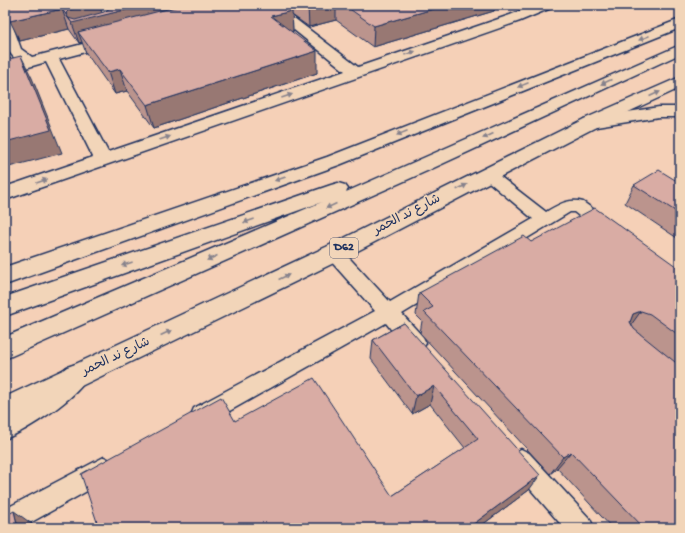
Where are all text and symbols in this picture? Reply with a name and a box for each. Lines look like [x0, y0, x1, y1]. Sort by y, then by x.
one-way arrow [637, 35, 649, 41]
one-way arrow [405, 50, 417, 56]
one-way arrow [601, 79, 612, 85]
one-way arrow [516, 83, 528, 89]
one-way arrow [649, 90, 661, 96]
one-way arrow [282, 93, 294, 99]
one-way arrow [396, 131, 408, 137]
one-way arrow [482, 133, 494, 139]
one-way arrow [159, 135, 171, 141]
one-way arrow [274, 176, 286, 182]
one-way arrow [36, 178, 48, 184]
one-way arrow [456, 184, 468, 190]
street label: شارع ند الحمر [370, 192, 443, 239]
one-way arrow [325, 203, 336, 209]
one-way arrow [243, 218, 255, 224]
road number: D62 [330, 238, 358, 258]
one-way arrow [206, 255, 217, 261]
one-way arrow [120, 261, 132, 267]
one-way arrow [278, 274, 289, 280]
one-way arrow [161, 330, 172, 336]
street label: شارع ند الحمر [79, 335, 152, 380]

